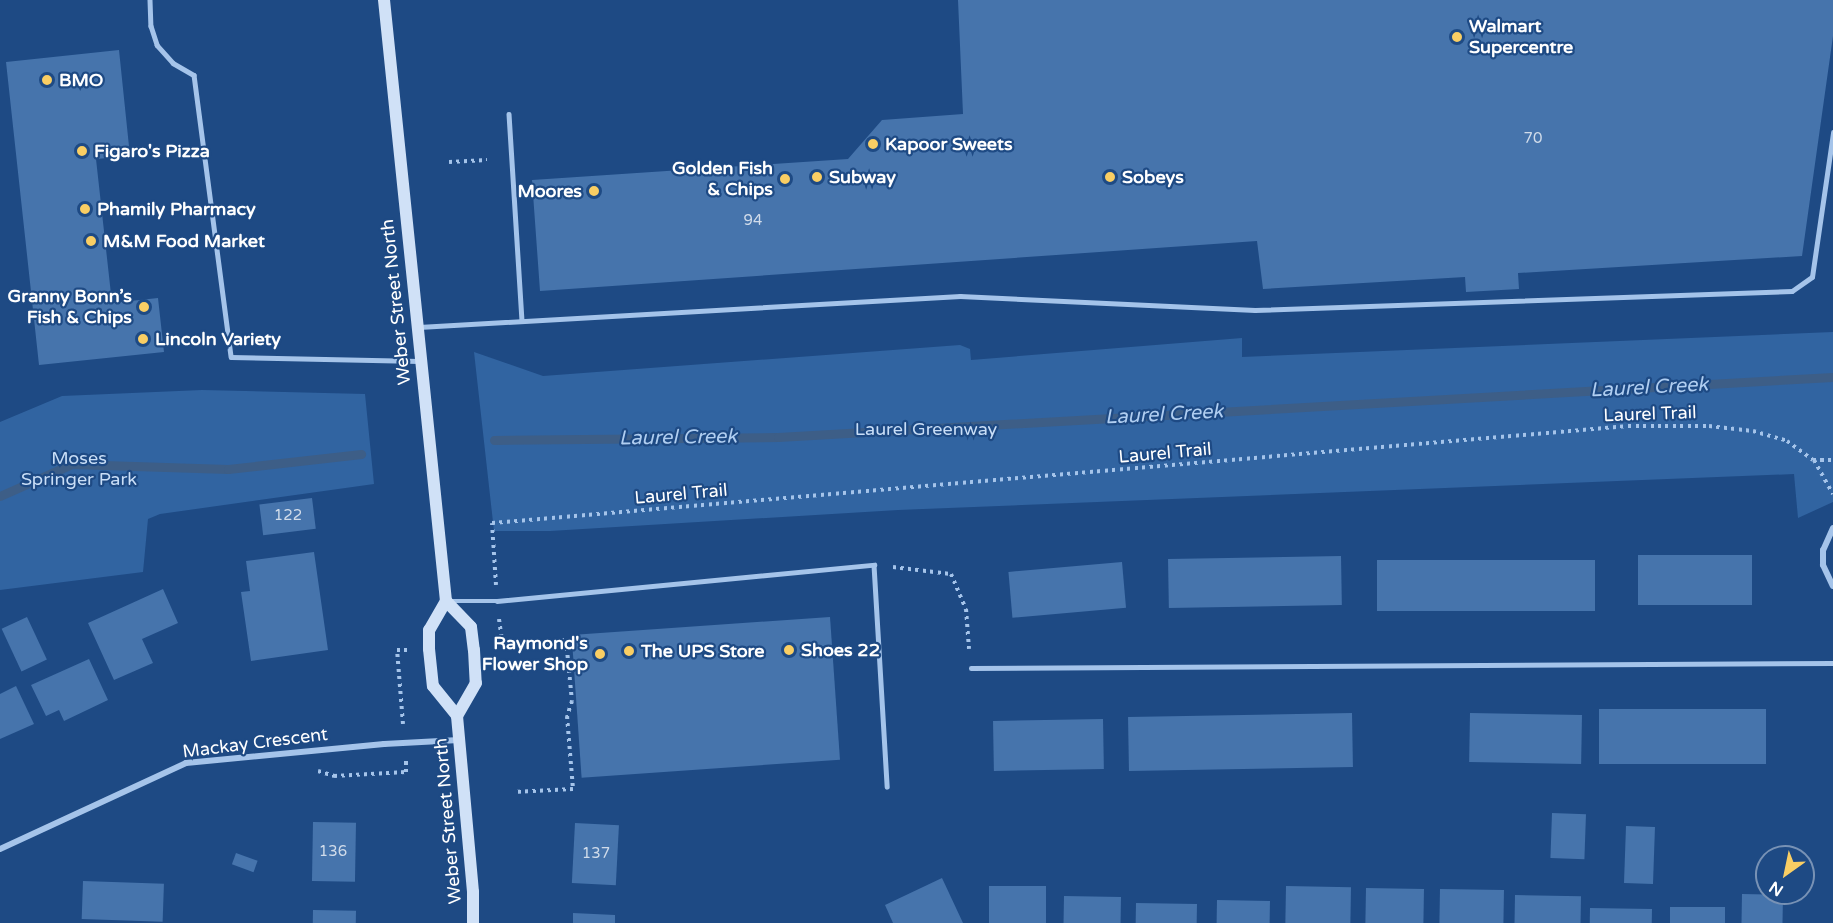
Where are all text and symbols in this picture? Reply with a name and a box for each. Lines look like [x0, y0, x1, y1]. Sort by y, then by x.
place label: Walmart Supercentre [1469, 16, 1573, 58]
marker: Walmart Supercentre [1450, 30, 1464, 44]
place label: BMO [59, 69, 103, 91]
marker: BMO [40, 73, 54, 87]
house number: 70 [1524, 130, 1542, 148]
place label: Kapoor Sweets [885, 133, 1013, 155]
marker: Kapoor Sweets [866, 137, 880, 151]
place label: Figaro's Pizza [94, 140, 210, 162]
marker: Figaro's Pizza [75, 144, 89, 158]
place label: Golden Fish & Chips [672, 158, 773, 201]
place label: Subway [829, 166, 896, 188]
place label: Sobeys [1122, 166, 1184, 188]
marker: Subway [810, 170, 824, 184]
marker: Sobeys [1103, 170, 1117, 184]
marker: Golden Fish & Chips [778, 172, 792, 186]
place label: Moores [518, 180, 582, 202]
marker: Moores [587, 184, 601, 198]
place label: Phamily Pharmacy [97, 198, 256, 220]
marker: Phamily Pharmacy [78, 202, 92, 216]
house number: 94 [744, 212, 762, 230]
street label: Weber Street North [377, 218, 415, 386]
place label: M&M Food Market [103, 230, 265, 252]
marker: M&M Food Market [84, 234, 98, 248]
place label: Granny Bonn’s Fish & Chips [8, 286, 132, 328]
marker: Granny Bonn’s Fish & Chips [137, 300, 151, 314]
place label: Lincoln Variety [155, 328, 281, 350]
marker: Lincoln Variety [136, 332, 150, 346]
water label: Laurel Creek [1589, 373, 1709, 403]
water label: Laurel Creek [1104, 400, 1224, 430]
street label: Laurel Trail [1603, 402, 1697, 426]
park label: Laurel Greenway [855, 418, 997, 440]
water label: Laurel Creek [619, 425, 737, 451]
street label: Laurel Trail [1118, 438, 1212, 468]
park label: Moses Springer Park [21, 448, 137, 490]
street label: Laurel Trail [634, 479, 728, 509]
house number: 122 [274, 507, 302, 525]
place label: Raymond's Flower Shop [482, 633, 588, 676]
place label: Shoes 22 [801, 639, 880, 661]
place label: The UPS Store [641, 640, 764, 662]
marker: Shoes 22 [782, 643, 796, 657]
marker: The UPS Store [622, 644, 636, 658]
marker: Raymond's Flower Shop [593, 647, 607, 661]
street label: Mackay Crescent [181, 723, 329, 763]
street label: Weber Street North [430, 737, 466, 905]
house number: 136 [319, 843, 347, 861]
house number: 137 [582, 845, 610, 863]
north arrow [1755, 845, 1815, 905]
text: N [1765, 877, 1787, 900]

